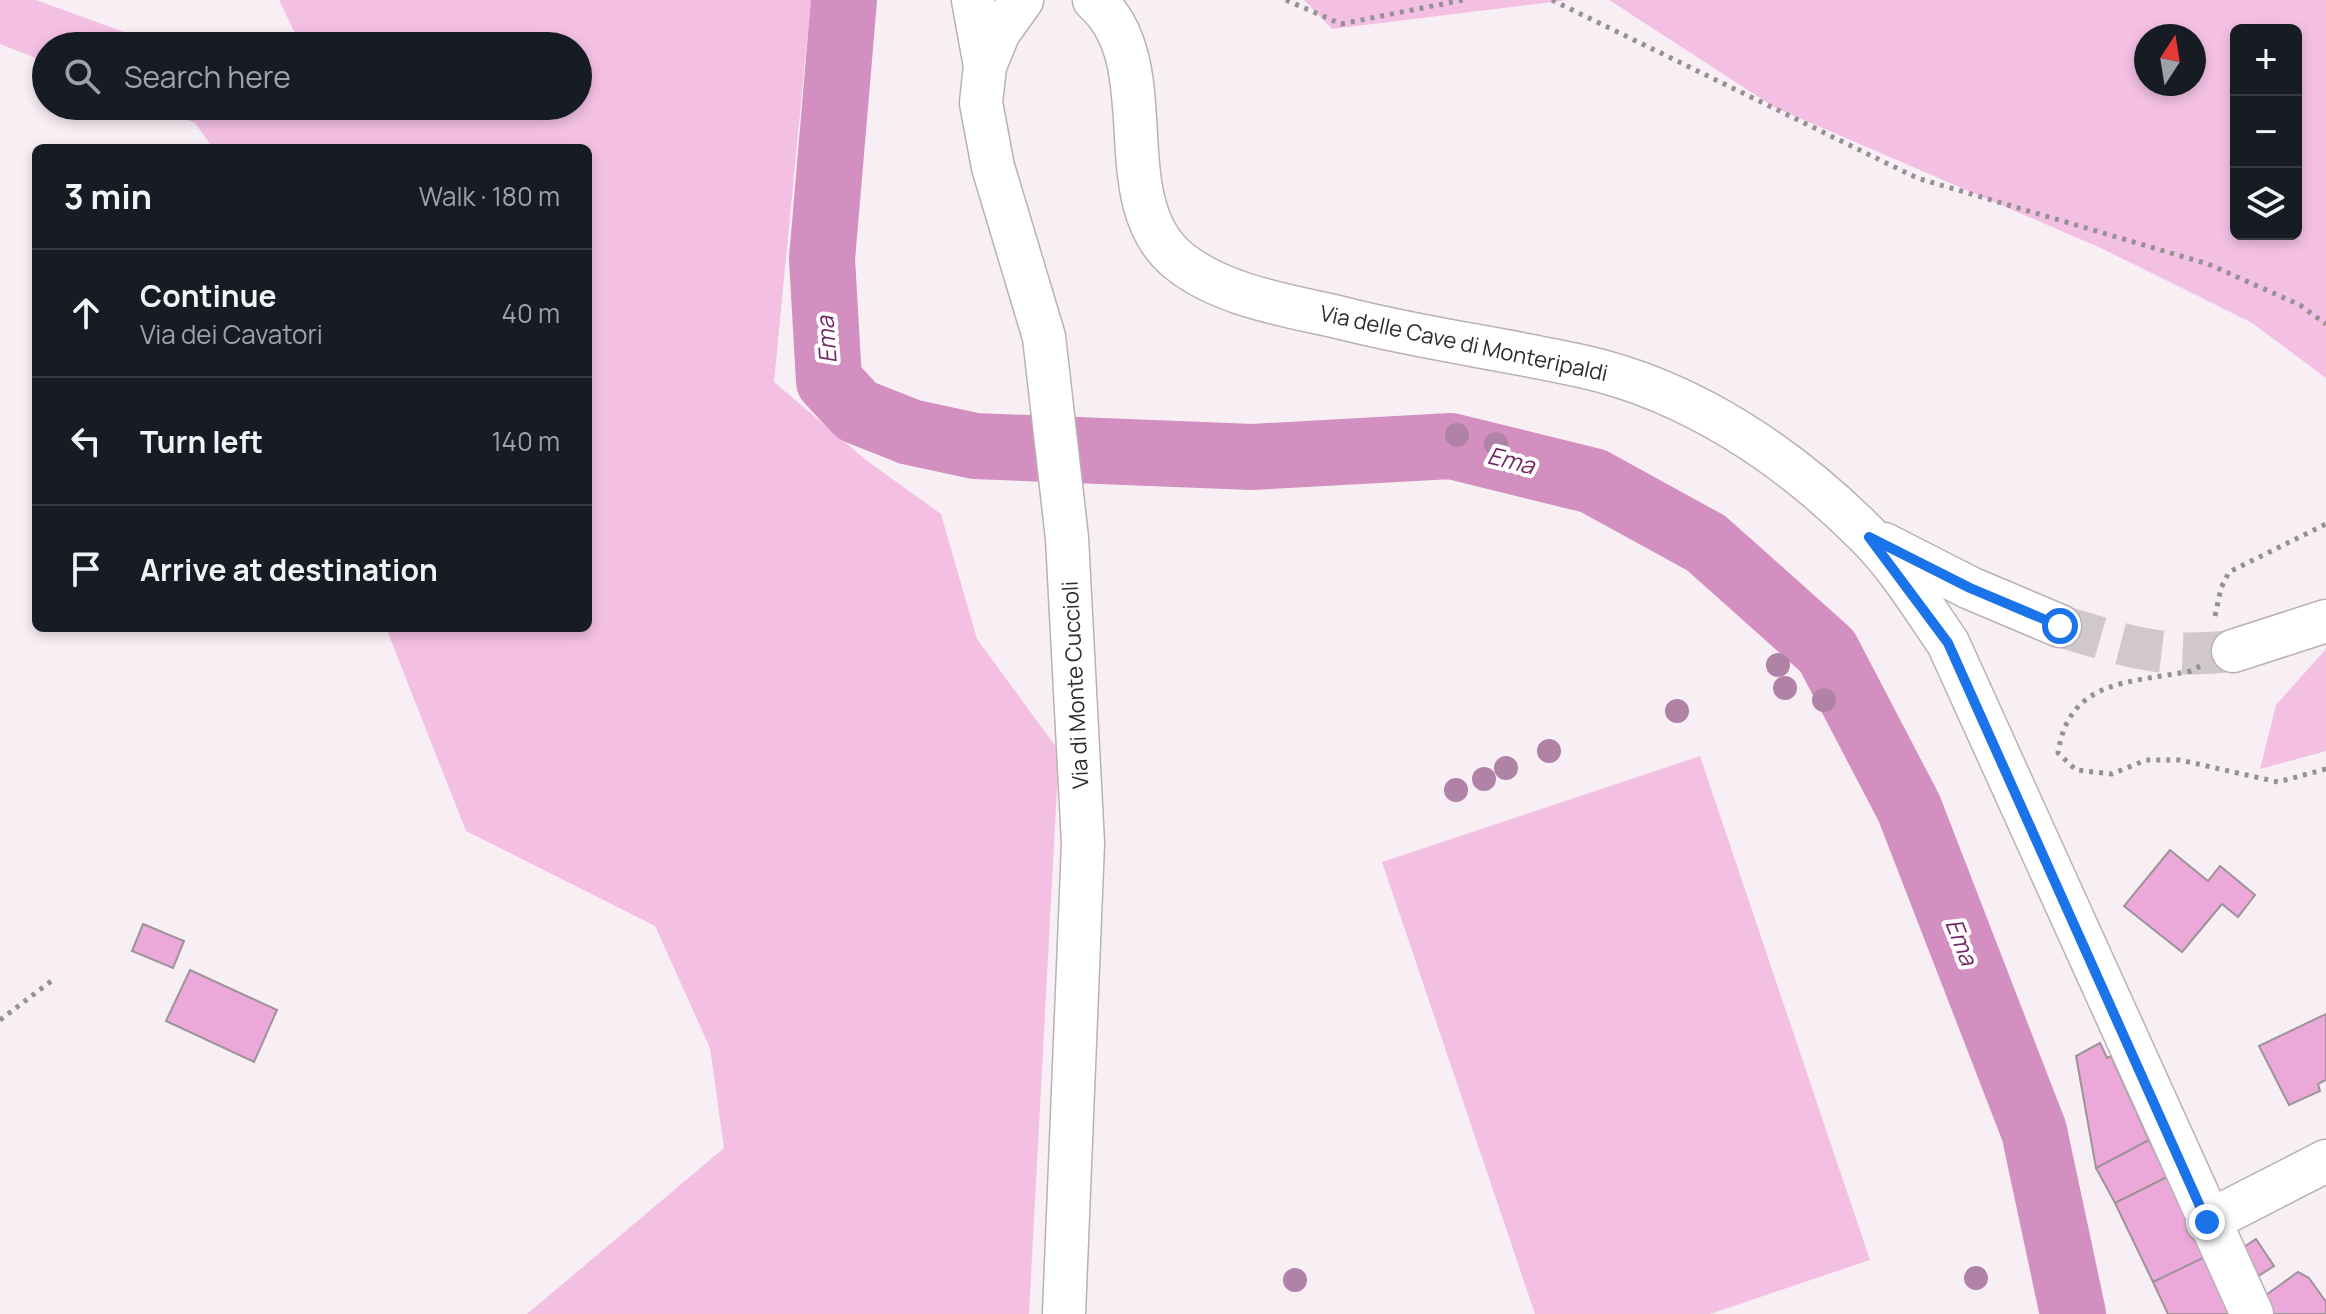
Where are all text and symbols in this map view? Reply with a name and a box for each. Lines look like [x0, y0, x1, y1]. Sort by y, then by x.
north arrow [2134, 24, 2206, 96]
map controls [2230, 24, 2302, 240]
button: + [2230, 24, 2302, 96]
search box [32, 32, 592, 120]
icon: search [60, 54, 104, 98]
text: Search here [124, 56, 291, 97]
button: − [2230, 96, 2302, 168]
button: layers [2230, 168, 2302, 240]
text: 3 min [64, 173, 152, 219]
text: Walk · 180 m [419, 178, 560, 214]
text: Continue [140, 275, 276, 316]
icon: ahead [64, 291, 108, 335]
text: 40 m [502, 295, 560, 331]
street label: Via delle Cave di Monteripaldi [1317, 298, 1611, 388]
water label: Ema [807, 314, 844, 365]
text: Via dei Cavatori [140, 316, 323, 352]
icon: left [64, 419, 108, 463]
text: Turn left [140, 421, 263, 462]
text: 140 m [491, 423, 560, 459]
water label: Ema [1484, 438, 1540, 482]
icon: arrive [64, 547, 108, 591]
text: Arrive at destination [140, 549, 438, 590]
street label: Via di Monte Cuccioli [1055, 580, 1095, 790]
route start [2042, 608, 2078, 644]
water label: Ema [1939, 913, 1987, 971]
route end [2189, 1204, 2225, 1240]

